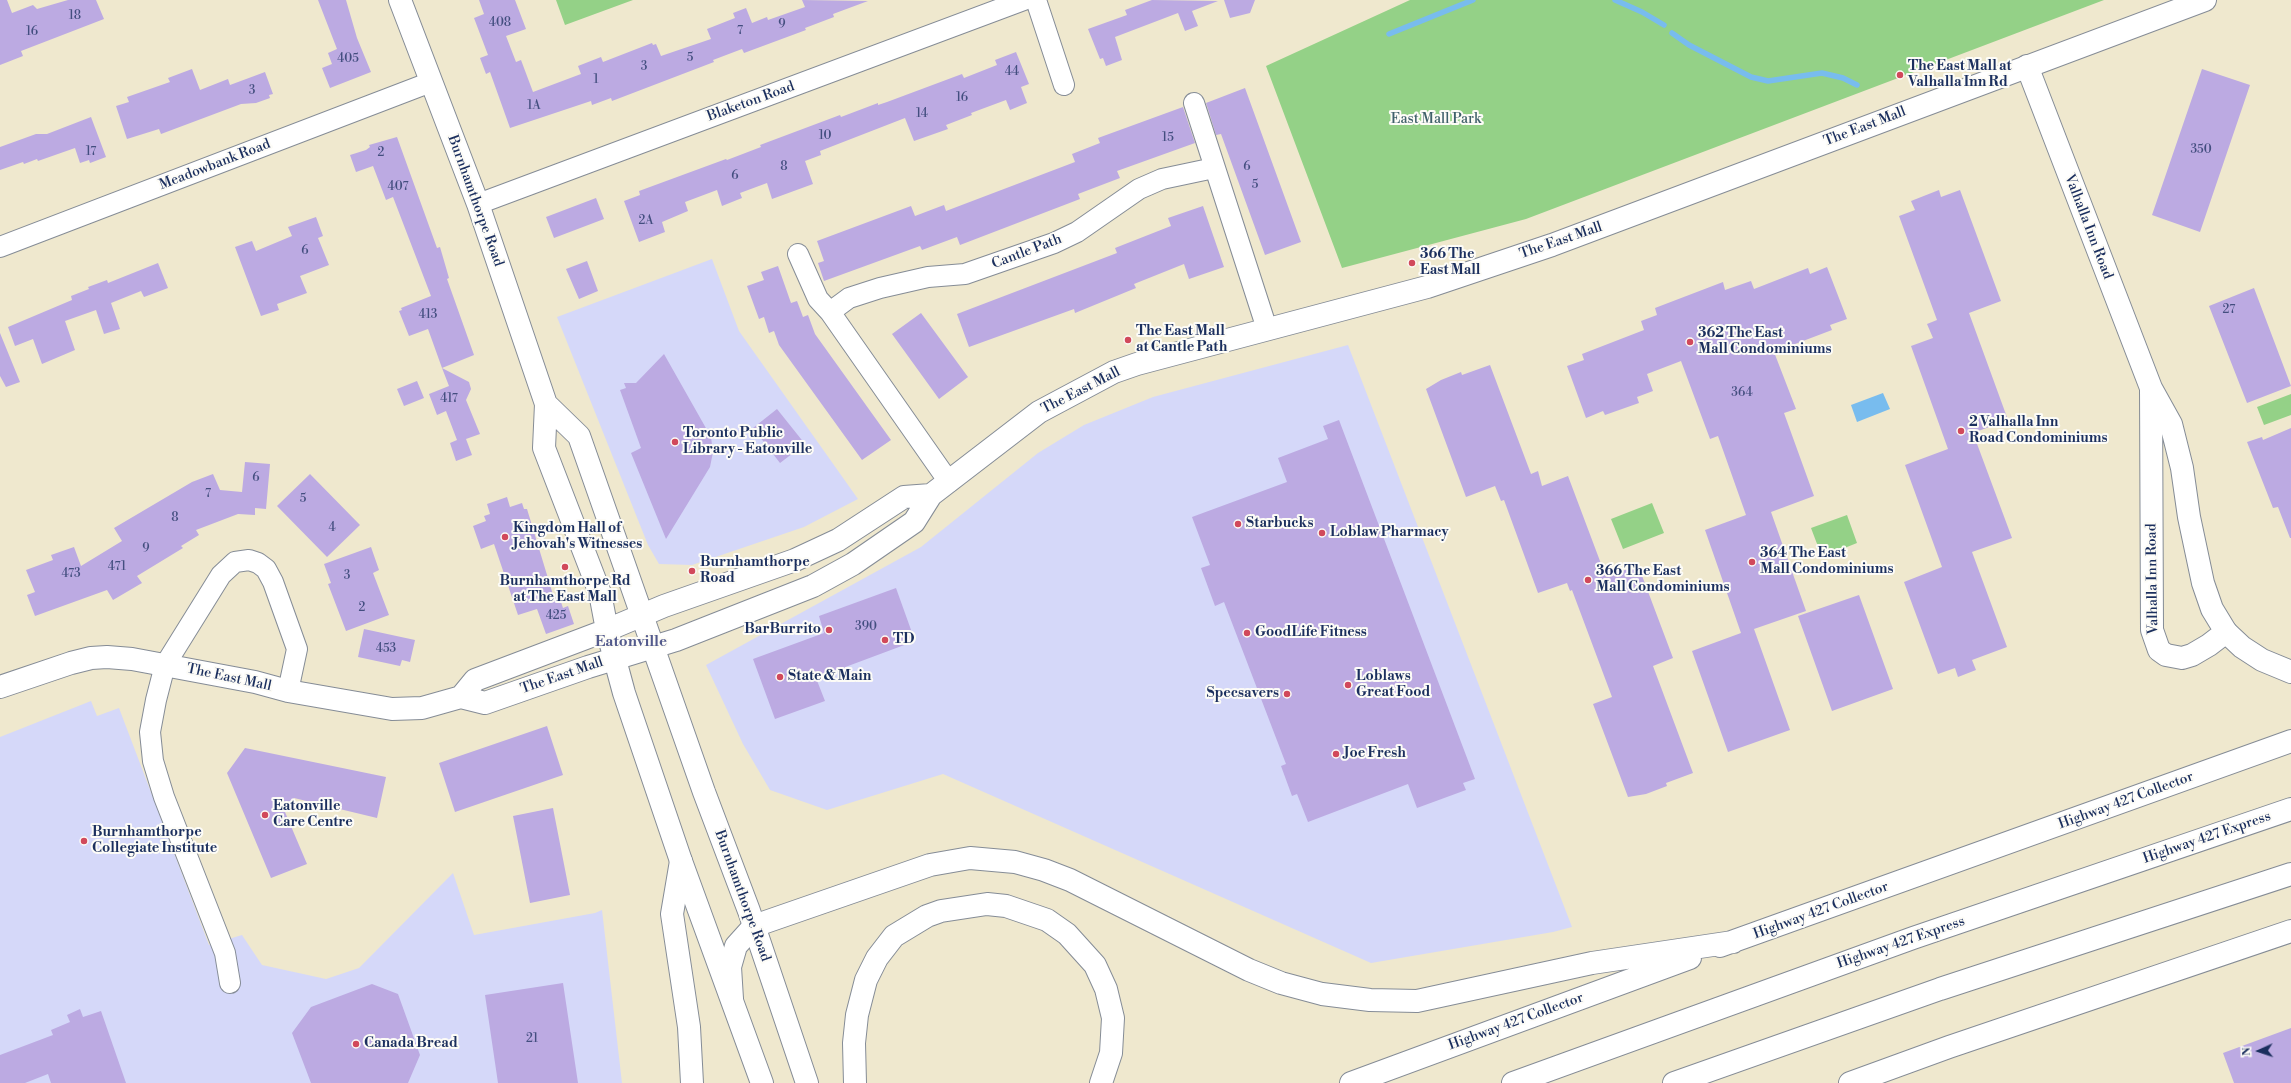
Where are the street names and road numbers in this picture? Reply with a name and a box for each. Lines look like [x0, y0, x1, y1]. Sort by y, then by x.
street label: Blaketon Road [705, 78, 797, 126]
street label: The East Mall [1822, 104, 1908, 150]
street label: Burnhamthorpe Road [443, 133, 507, 269]
street label: Meadowbank Road [157, 136, 273, 194]
street label: Valhalla Inn Road [2060, 172, 2116, 282]
street label: The East Mall [1517, 219, 1605, 263]
street label: Cantle Path [990, 231, 1064, 273]
street label: The East Mall [1039, 364, 1123, 418]
street label: Valhalla Inn Road [2144, 523, 2162, 635]
street label: The East Mall [518, 654, 606, 698]
street label: The East Mall [185, 661, 273, 695]
street label: Highway 427 Collector [2056, 769, 2196, 833]
street label: Highway 427 Express [2141, 808, 2273, 868]
street label: Burnhamthorpe Road [710, 828, 774, 964]
street label: Highway 427 Collector [1751, 879, 1891, 943]
street label: Highway 427 Express [1835, 913, 1967, 973]
street label: Highway 427 Collector [1446, 990, 1586, 1054]

